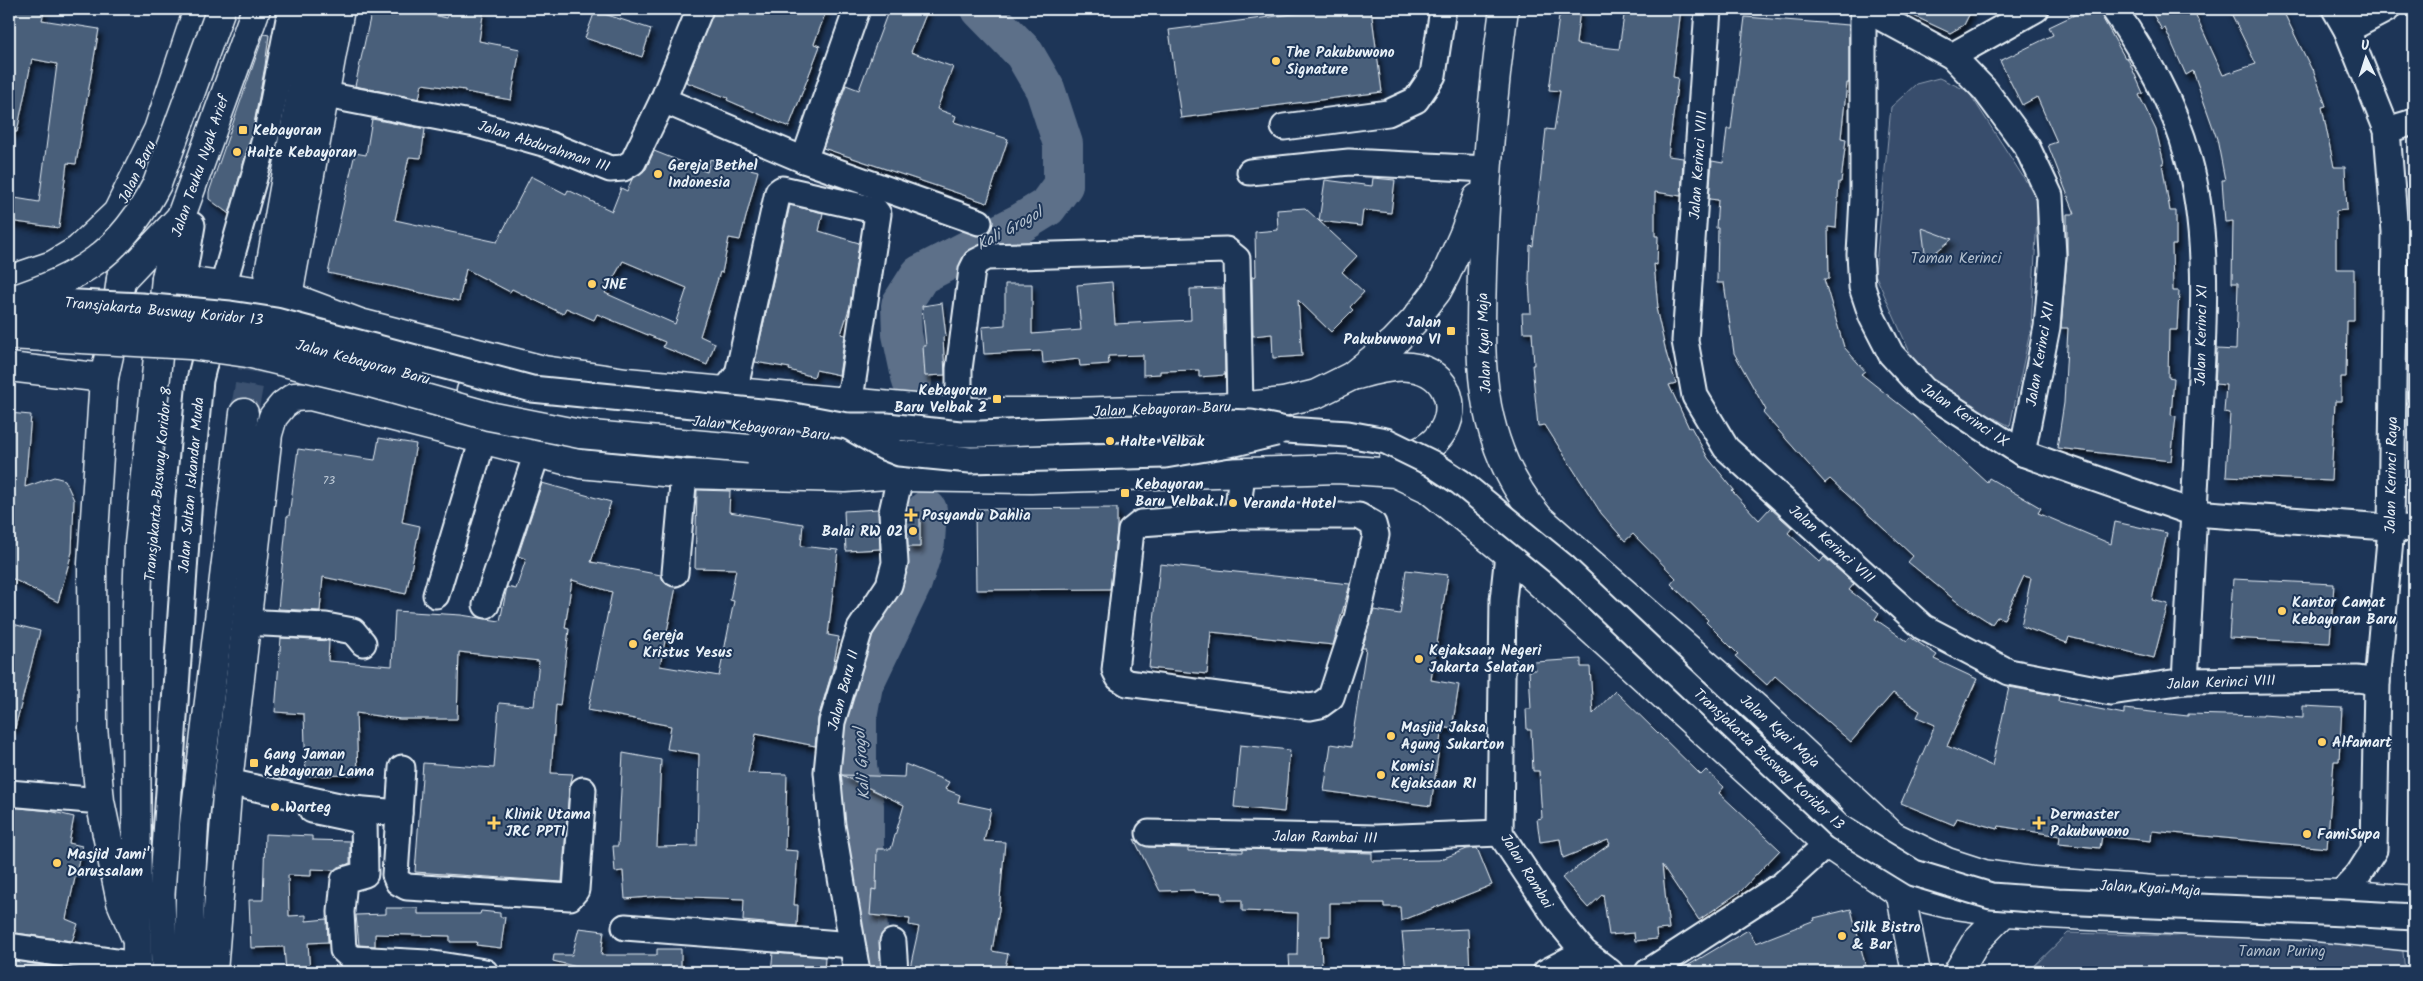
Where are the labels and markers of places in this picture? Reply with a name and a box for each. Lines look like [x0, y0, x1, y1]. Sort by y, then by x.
place label: The Pakubuwono Signature [1286, 41, 1395, 82]
marker: The Pakubuwono Signature [1270, 55, 1282, 67]
place label: Kebayoran [253, 119, 322, 143]
marker: Kebayoran [237, 124, 249, 136]
place label: Halte Kebayoran [247, 141, 357, 165]
marker: Halte Kebayoran [231, 146, 243, 158]
place label: Gereja Bethel Indonesia [668, 154, 758, 195]
marker: Gereja Bethel Indonesia [652, 168, 664, 180]
place label: JNE [602, 273, 628, 297]
marker: JNE [586, 278, 598, 290]
place label: Jalan Pakubuwono VI [1344, 311, 1441, 352]
marker: Jalan Pakubuwono VI [1445, 325, 1457, 337]
place label: Kebayoran Baru Velbak 2 [894, 379, 987, 420]
marker: Kebayoran Baru Velbak 2 [991, 393, 1003, 405]
place label: Halte Velbak [1120, 430, 1205, 454]
marker: Halte Velbak [1104, 435, 1116, 447]
place label: Kebayoran Baru Velbak 1 [1135, 473, 1224, 514]
marker: Kebayoran Baru Velbak 1 [1119, 487, 1131, 499]
place label: Veranda Hotel [1243, 492, 1336, 516]
marker: Veranda Hotel [1227, 497, 1239, 509]
place label: Posyandu Dahlia [922, 504, 1031, 528]
marker: Posyandu Dahlia [904, 508, 918, 522]
place label: Balai RW 02 [822, 520, 903, 544]
marker: Balai RW 02 [907, 525, 919, 537]
place label: Kantor Camat Kebayoran Baru [2292, 591, 2397, 632]
marker: Kantor Camat Kebayoran Baru [2276, 605, 2288, 617]
place label: Gereja Kristus Yesus [643, 624, 732, 665]
marker: Gereja Kristus Yesus [627, 638, 639, 650]
place label: Kejaksaan Negeri Jakarta Selatan [1429, 639, 1542, 680]
marker: Kejaksaan Negeri Jakarta Selatan [1413, 653, 1425, 665]
place label: Masjid Jaksa Agung Sukarton [1401, 716, 1504, 757]
marker: Masjid Jaksa Agung Sukarton [1385, 730, 1397, 742]
place label: Alfamart [2332, 731, 2392, 755]
marker: Alfamart [2316, 736, 2328, 748]
place label: Gang Jaman Kebayoran Lama [264, 743, 374, 784]
place label: Komisi Kejaksaan RI [1391, 755, 1477, 796]
marker: Gang Jaman Kebayoran Lama [248, 757, 260, 769]
marker: Komisi Kejaksaan RI [1375, 769, 1387, 781]
place label: Warteg [285, 796, 331, 820]
marker: Warteg [269, 801, 281, 813]
place label: Klinik Utama JRC PPTI [505, 803, 591, 844]
place label: Dermaster Pakubuwono [2050, 803, 2129, 844]
marker: Klinik Utama JRC PPTI [487, 816, 501, 830]
marker: Dermaster Pakubuwono [2032, 816, 2046, 830]
place label: FamiSupa [2317, 823, 2381, 847]
marker: FamiSupa [2301, 828, 2313, 840]
place label: Masjid Jami' Darussalam [67, 843, 150, 884]
marker: Masjid Jami' Darussalam [51, 857, 63, 869]
place label: Silk Bistro & Bar [1852, 916, 1921, 957]
marker: Silk Bistro & Bar [1836, 930, 1848, 942]

